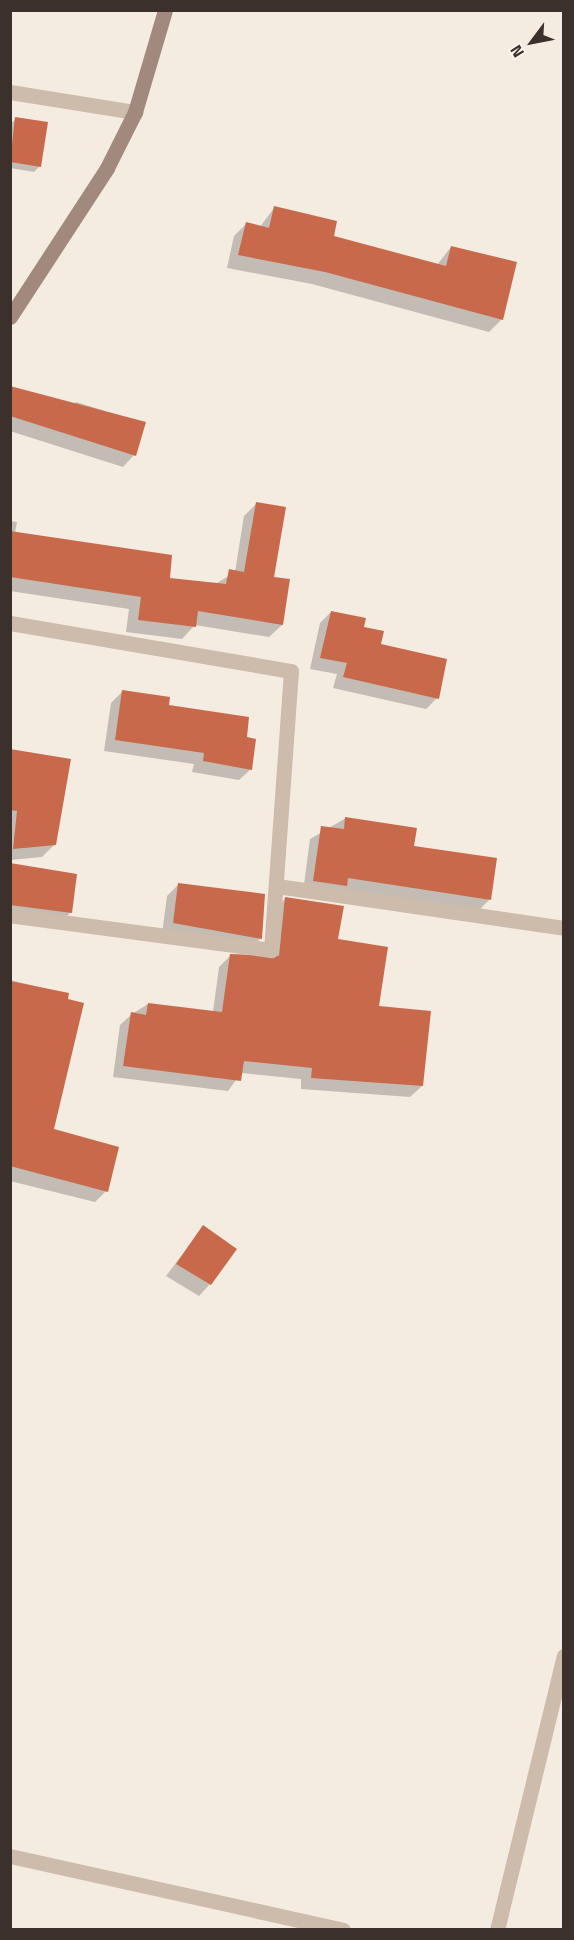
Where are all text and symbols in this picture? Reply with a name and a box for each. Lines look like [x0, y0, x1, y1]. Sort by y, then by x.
north arrow [502, 12, 562, 72]
text: N [504, 40, 530, 63]

